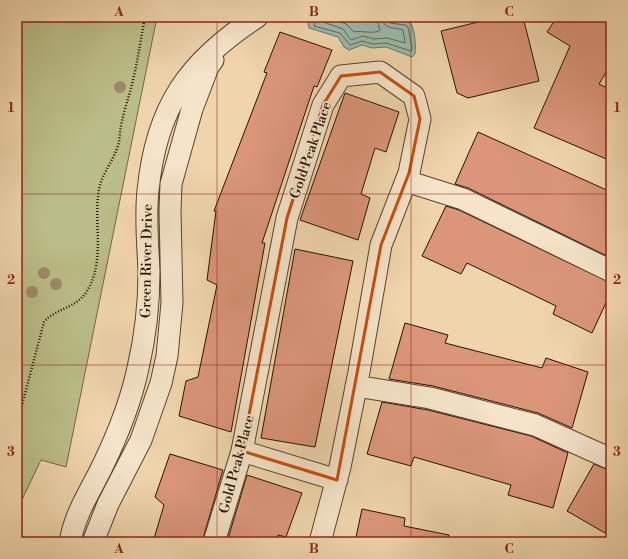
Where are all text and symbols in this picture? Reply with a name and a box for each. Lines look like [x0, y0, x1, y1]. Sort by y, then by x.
text: A [113, 4, 124, 20]
text: B [309, 4, 319, 20]
text: C [504, 4, 514, 20]
text: 1 [8, 100, 15, 116]
street label: Gold Peak Place [286, 100, 336, 201]
text: 1 [614, 100, 621, 116]
street label: Green River Drive [137, 204, 157, 318]
text: 2 [7, 272, 15, 288]
text: 2 [613, 272, 621, 288]
street label: Gold Peak Place [215, 413, 259, 515]
text: 3 [7, 444, 15, 460]
text: 3 [613, 444, 621, 460]
text: A [113, 541, 124, 557]
text: B [309, 541, 319, 557]
text: C [504, 541, 514, 557]

